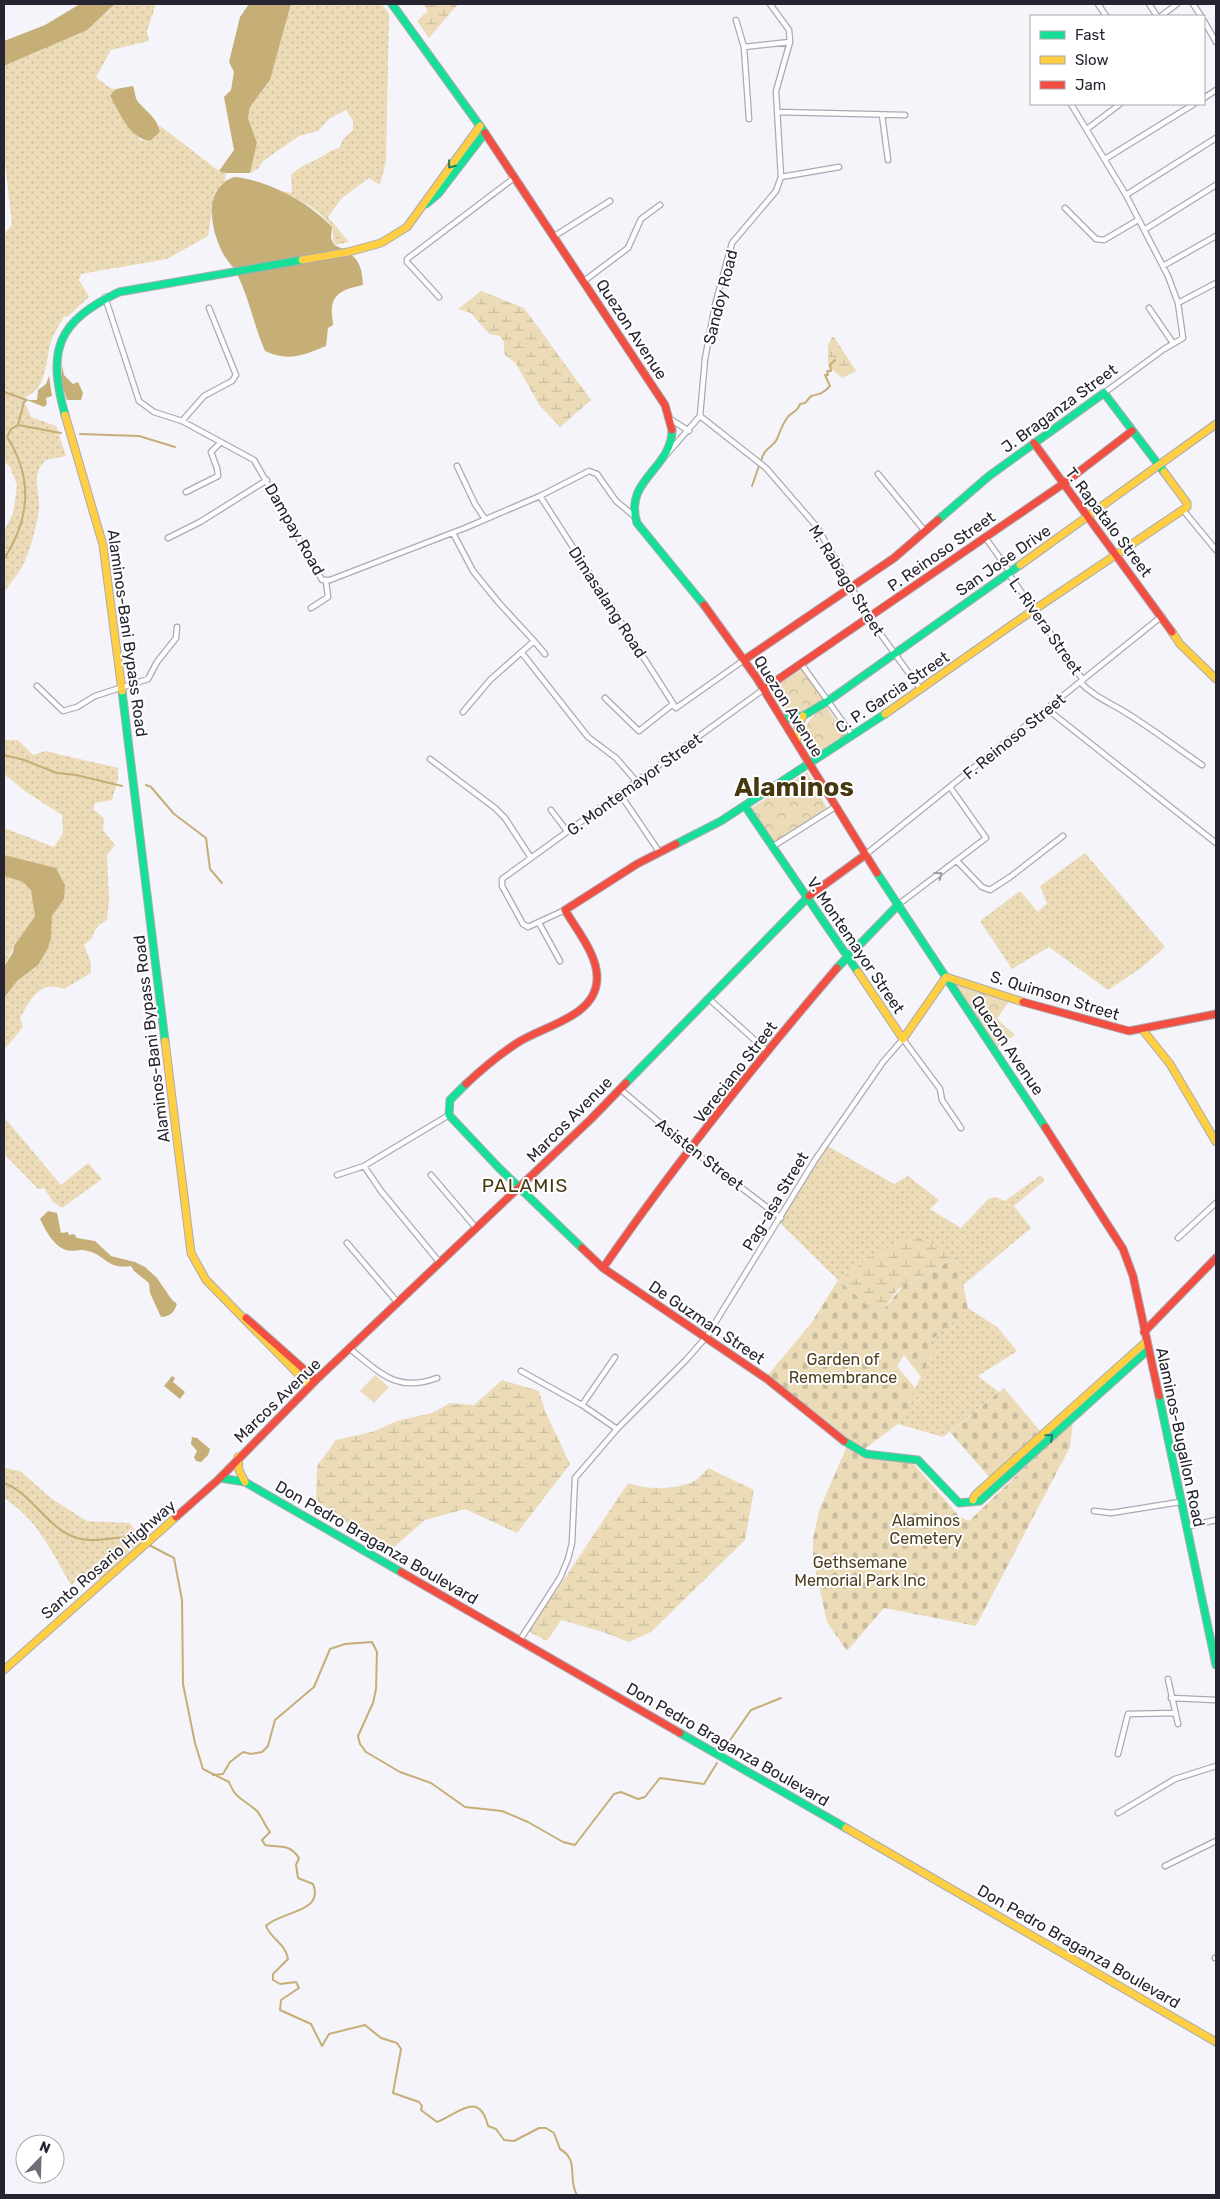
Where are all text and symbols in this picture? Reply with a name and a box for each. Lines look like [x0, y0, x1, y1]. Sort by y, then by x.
legend [1030, 15, 1205, 105]
text: Fast [1075, 26, 1105, 44]
text: Slow [1075, 51, 1108, 69]
text: Jam [1075, 76, 1106, 94]
one-way arrow [448, 159, 457, 169]
street label: Sandoy Road [700, 248, 741, 347]
street label: Quezon Avenue [592, 276, 671, 383]
street label: J. Braganza Street [998, 360, 1121, 457]
street label: T. Rapatalo Street [1061, 464, 1156, 581]
street label: Dampay Road [261, 480, 328, 578]
street label: P. Reinoso Street [884, 507, 999, 596]
street label: M. Rabago Street [805, 521, 888, 639]
street label: San Jose Drive [952, 521, 1054, 600]
street label: Alaminos-Bani Bypass Road [104, 528, 151, 738]
street label: Dimasalang Road [565, 543, 651, 661]
street label: L. Rivera Street [1005, 574, 1086, 678]
street label: C. P. Garcia Street [832, 647, 953, 737]
street label: Quezon Avenue [750, 652, 827, 760]
street label: F. Reinoso Street [959, 689, 1069, 783]
street label: G. Montemayor Street [563, 729, 705, 840]
district label: Alaminos [734, 772, 854, 803]
one-way arrow [933, 872, 943, 881]
street label: V. Montemayor Street [803, 873, 908, 1017]
street label: Alaminos-Bani Bypass Road [129, 934, 174, 1144]
street label: S. Quimson Street [988, 967, 1122, 1024]
street label: Quezon Avenue [967, 992, 1048, 1099]
street label: Vereciano Street [690, 1018, 781, 1127]
street label: Marcos Avenue [523, 1073, 616, 1166]
street label: Asisten Street [652, 1114, 747, 1195]
street label: Pag-asa Street [738, 1148, 812, 1254]
district label: PALAMIS [482, 1174, 568, 1197]
street label: De Guzman Street [645, 1277, 768, 1368]
street label: Alaminos-Bugallon Road [1152, 1346, 1209, 1529]
park label: Garden of Remembrance [789, 1350, 897, 1387]
street label: Marcos Avenue [230, 1354, 325, 1447]
one-way arrow [1044, 1435, 1053, 1443]
street label: Don Pedro Braganza Boulevard [272, 1477, 481, 1608]
street label: Santo Rosario Highway [37, 1496, 180, 1623]
park label: Alaminos Cemetery [890, 1511, 963, 1548]
park label: Gethsemane Memorial Park Inc [794, 1553, 926, 1590]
street label: Don Pedro Braganza Boulevard [623, 1679, 832, 1810]
street label: Don Pedro Braganza Boulevard [974, 1881, 1183, 2012]
north arrow [15, 2134, 65, 2184]
text: N [37, 2138, 53, 2157]

